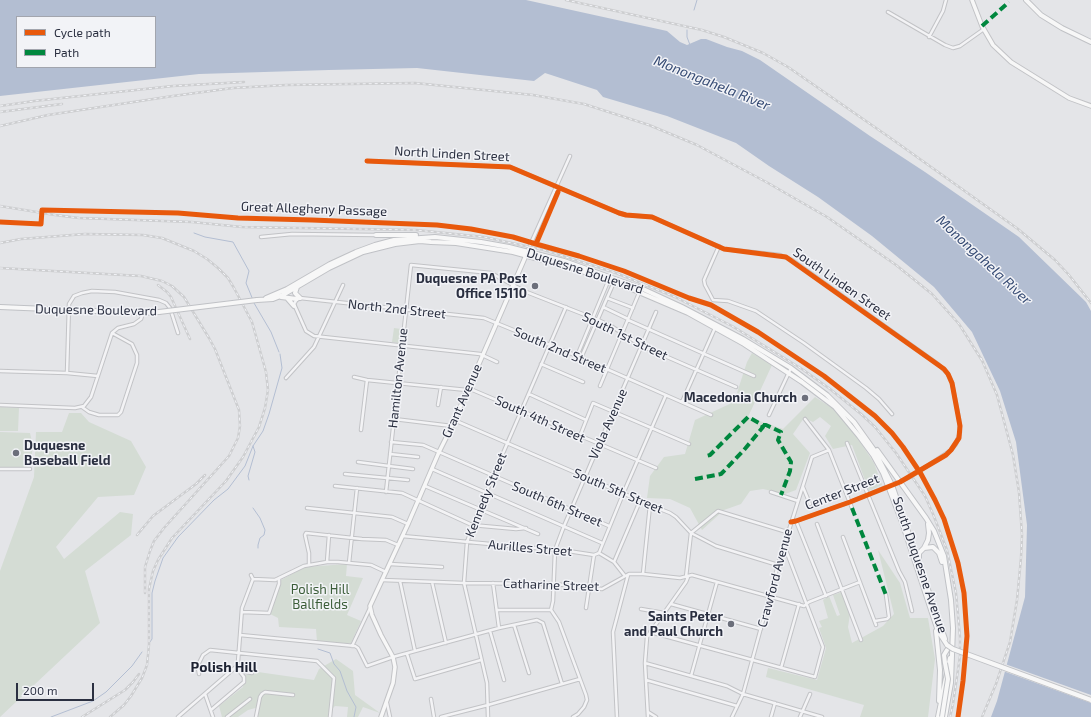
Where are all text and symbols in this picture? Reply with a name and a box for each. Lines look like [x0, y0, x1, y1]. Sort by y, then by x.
legend [16, 16, 156, 68]
text: Cycle path [54, 25, 111, 39]
text: Path [54, 45, 79, 59]
water label: Monongahela River [651, 52, 773, 114]
street label: North Linden Street [394, 143, 510, 165]
street label: Great Allegheny Passage [241, 199, 387, 219]
water label: Monongahela River [933, 212, 1035, 308]
street label: South Linden Street [790, 244, 894, 324]
street label: Duquesne Boulevard [525, 245, 645, 297]
place label: Duquesne PA Post Office 15110 [416, 271, 527, 302]
marker: Duquesne PA Post Office 15110 [530, 281, 540, 291]
street label: North 2nd Street [347, 296, 447, 322]
street label: Duquesne Boulevard [35, 301, 157, 319]
street label: South 1st Street [580, 309, 670, 363]
street label: South 2nd Street [511, 324, 609, 376]
street label: Hamilton Avenue [385, 327, 411, 429]
street label: Grant Avenue [439, 362, 485, 440]
street label: Viola Avenue [585, 386, 631, 462]
place label: Macedonia Church [684, 390, 797, 406]
street label: South 4th Street [493, 392, 587, 446]
marker: Macedonia Church [800, 393, 810, 403]
place label: Duquesne Baseball Field [24, 438, 111, 469]
marker: Duquesne Baseball Field [11, 448, 21, 458]
street label: Kennedy Street [462, 450, 510, 540]
street label: South 5th Street [571, 465, 665, 517]
street label: Center Street [803, 471, 881, 513]
street label: South 6th Street [510, 478, 604, 530]
street label: South Duquesne Avenue [889, 495, 951, 635]
street label: Crawford Avenue [754, 527, 796, 629]
street label: Aurilles Street [487, 537, 573, 559]
street label: Catharine Street [503, 576, 599, 594]
park label: Polish Hill Ballfields [291, 582, 349, 613]
place label: Saints Peter and Paul Church [624, 609, 723, 640]
marker: Saints Peter and Paul Church [726, 619, 736, 629]
district label: Polish Hill [191, 659, 257, 675]
scale bar [18, 675, 96, 701]
text: 200 m [23, 683, 57, 697]

